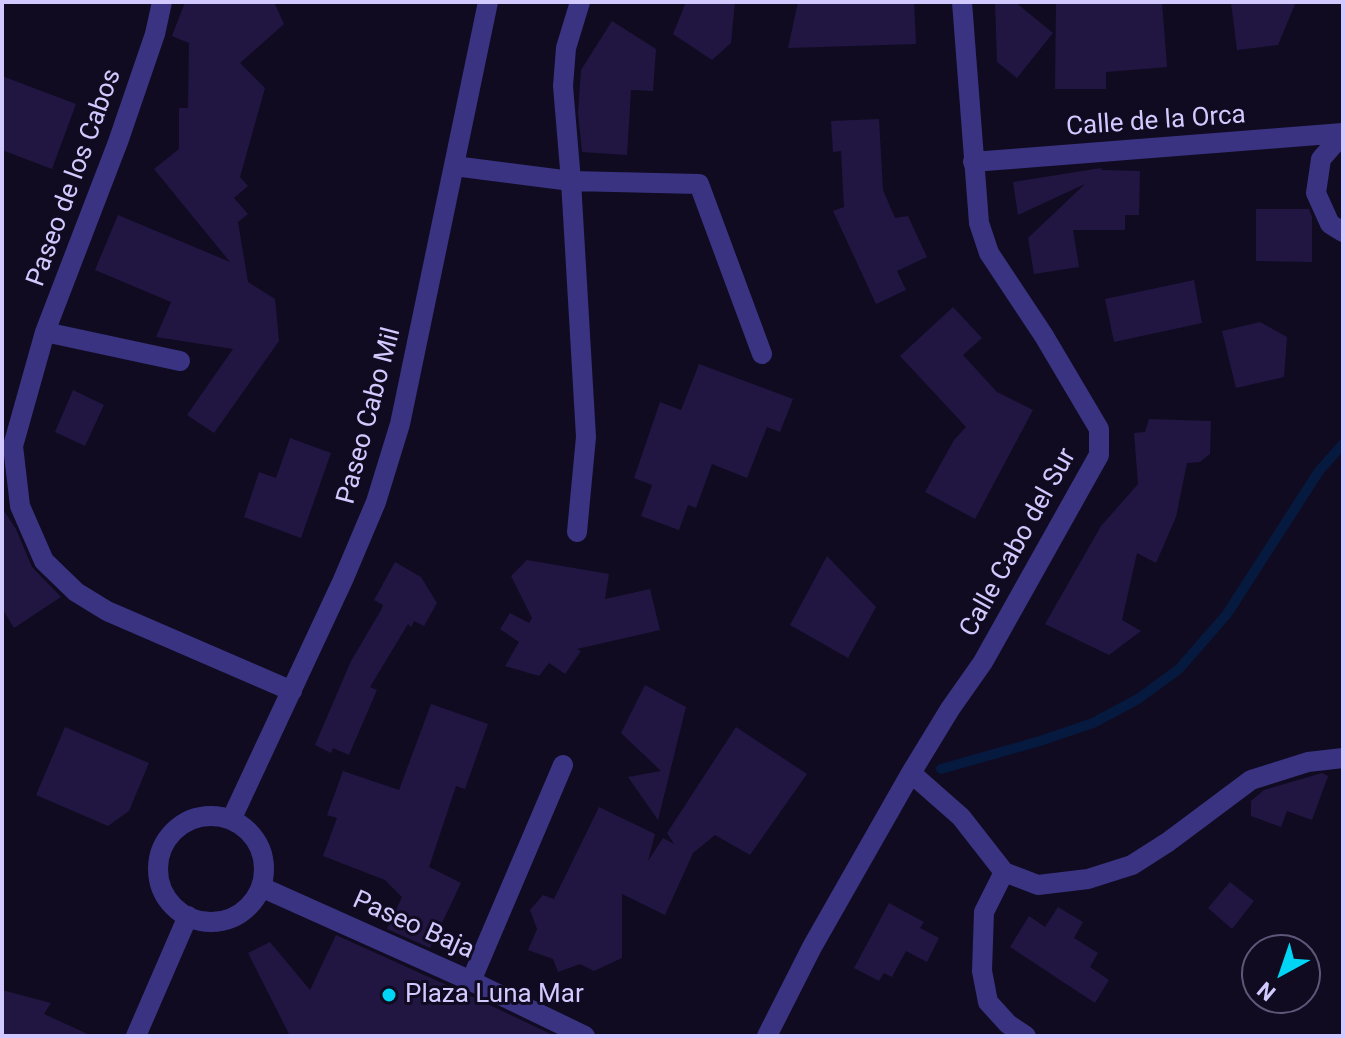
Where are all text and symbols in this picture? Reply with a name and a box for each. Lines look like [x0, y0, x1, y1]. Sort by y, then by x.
street label: Paseo de los Cabos [21, 65, 129, 291]
street label: Calle de la Orca [1065, 100, 1247, 144]
street label: Paseo Cabo Mil [331, 324, 409, 508]
street label: Calle Cabo del Sur [954, 443, 1084, 643]
street label: Paseo Baja [347, 885, 479, 967]
north arrow [1241, 934, 1321, 1014]
text: N [1253, 977, 1281, 1006]
place label: Plaza Luna Mar [405, 979, 584, 1011]
marker: Plaza Luna Mar [380, 986, 398, 1004]

